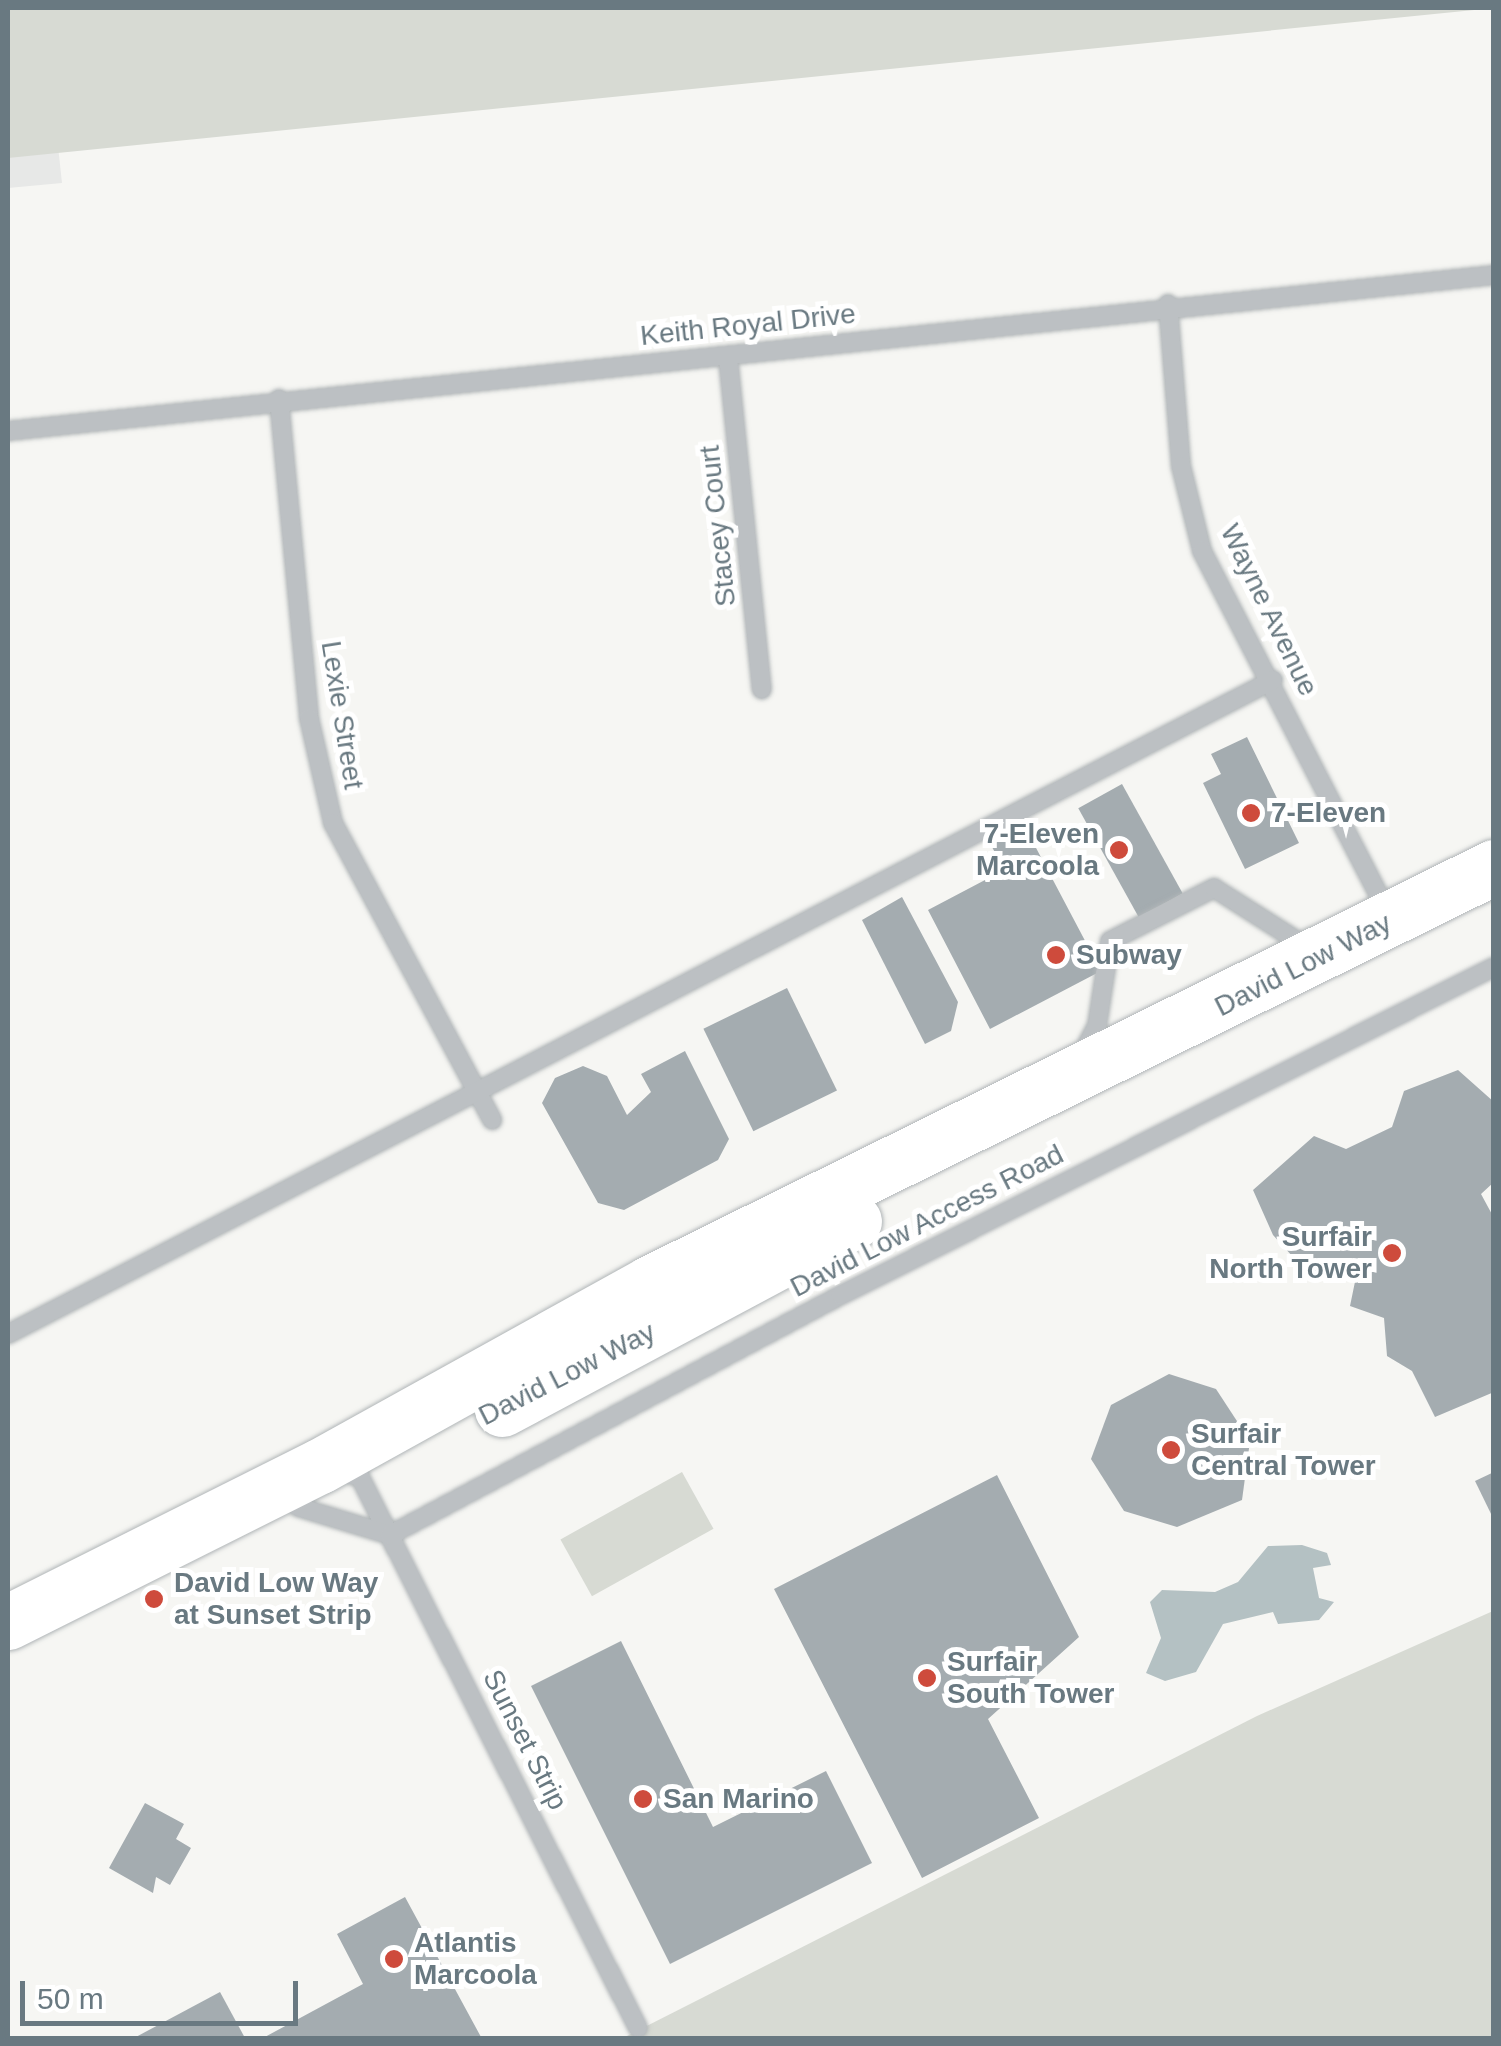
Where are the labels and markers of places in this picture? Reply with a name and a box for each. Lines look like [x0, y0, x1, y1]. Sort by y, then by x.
place label: 7-Eleven [1271, 796, 1386, 830]
marker: 7-Eleven [1240, 802, 1262, 824]
place label: 7-Eleven Marcoola [976, 817, 1099, 883]
marker: 7-Eleven Marcoola [1108, 839, 1130, 861]
place label: Subway [1076, 938, 1182, 972]
marker: Subway [1045, 944, 1067, 966]
place label: Surfair North Tower [1209, 1220, 1372, 1286]
marker: Surfair North Tower [1381, 1242, 1403, 1264]
place label: Surfair Central Tower [1191, 1417, 1376, 1483]
marker: Surfair Central Tower [1160, 1439, 1182, 1461]
place label: David Low Way at Sunset Strip [174, 1566, 378, 1632]
marker: David Low Way at Sunset Strip [143, 1588, 165, 1610]
place label: Surfair South Tower [947, 1645, 1114, 1711]
marker: Surfair South Tower [916, 1667, 938, 1689]
place label: San Marino [663, 1782, 814, 1816]
marker: San Marino [632, 1788, 654, 1810]
place label: Atlantis Marcoola [414, 1926, 537, 1992]
marker: Atlantis Marcoola [383, 1948, 405, 1970]

